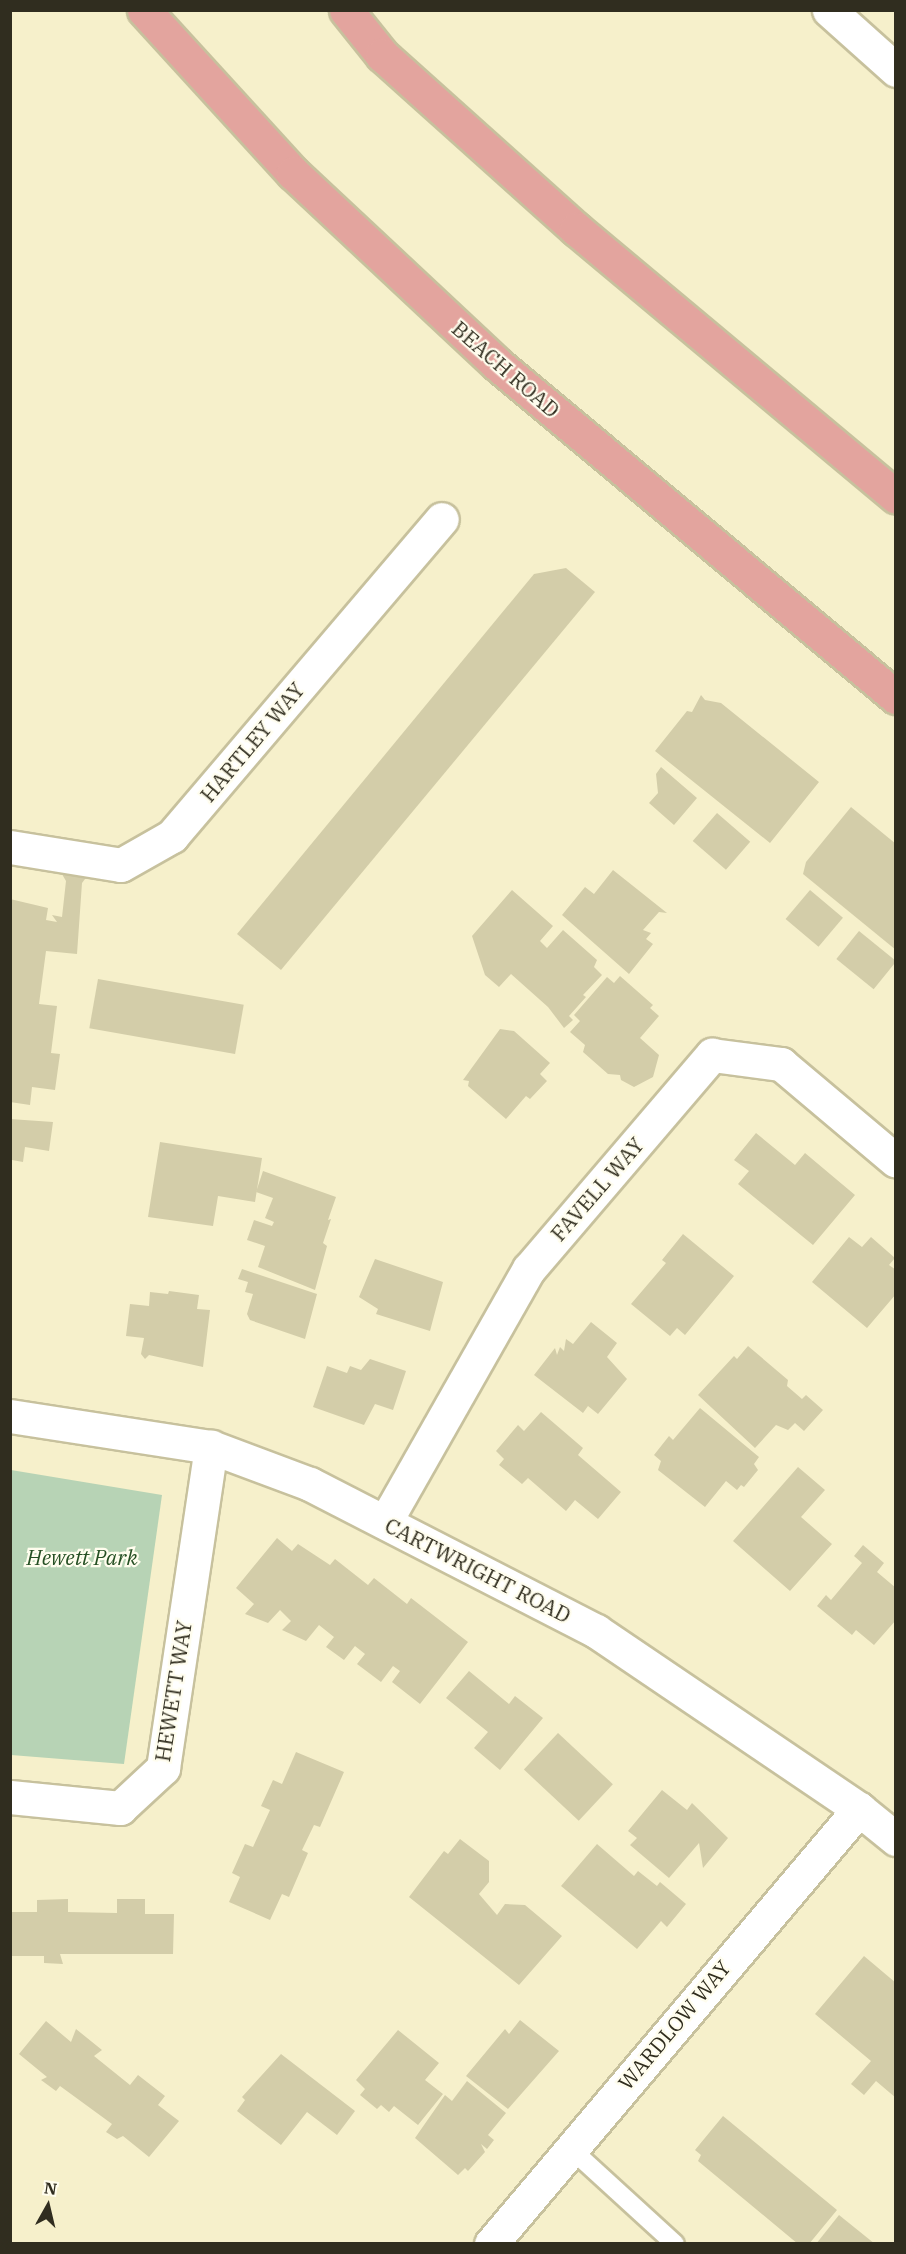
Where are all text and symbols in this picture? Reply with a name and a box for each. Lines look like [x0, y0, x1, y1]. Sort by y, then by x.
street label: BEACH ROAD [447, 316, 565, 422]
street label: HARTLEY WAY [195, 677, 309, 807]
street label: FAVELL WAY [545, 1132, 649, 1246]
street label: CARTWRIGHT ROAD [381, 1512, 575, 1628]
park label: Hewett Park [26, 1544, 138, 1570]
street label: HEWETT WAY [149, 1619, 197, 1763]
street label: WARDLOW WAY [613, 1955, 735, 2095]
north arrow [18, 2176, 78, 2236]
text: N [43, 2177, 58, 2199]

